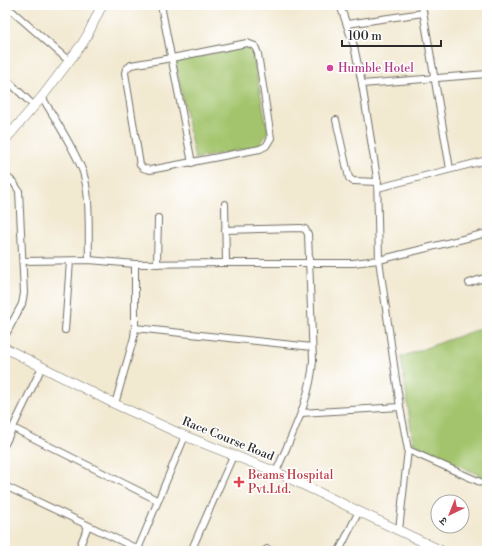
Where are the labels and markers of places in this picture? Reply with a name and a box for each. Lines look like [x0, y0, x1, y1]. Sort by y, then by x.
place label: Humble Hotel [338, 61, 414, 76]
marker: Humble Hotel [325, 63, 335, 73]
place label: Beams Hospital Pvt.Ltd. [247, 468, 334, 497]
marker: Beams Hospital Pvt.Ltd. [233, 476, 245, 488]

